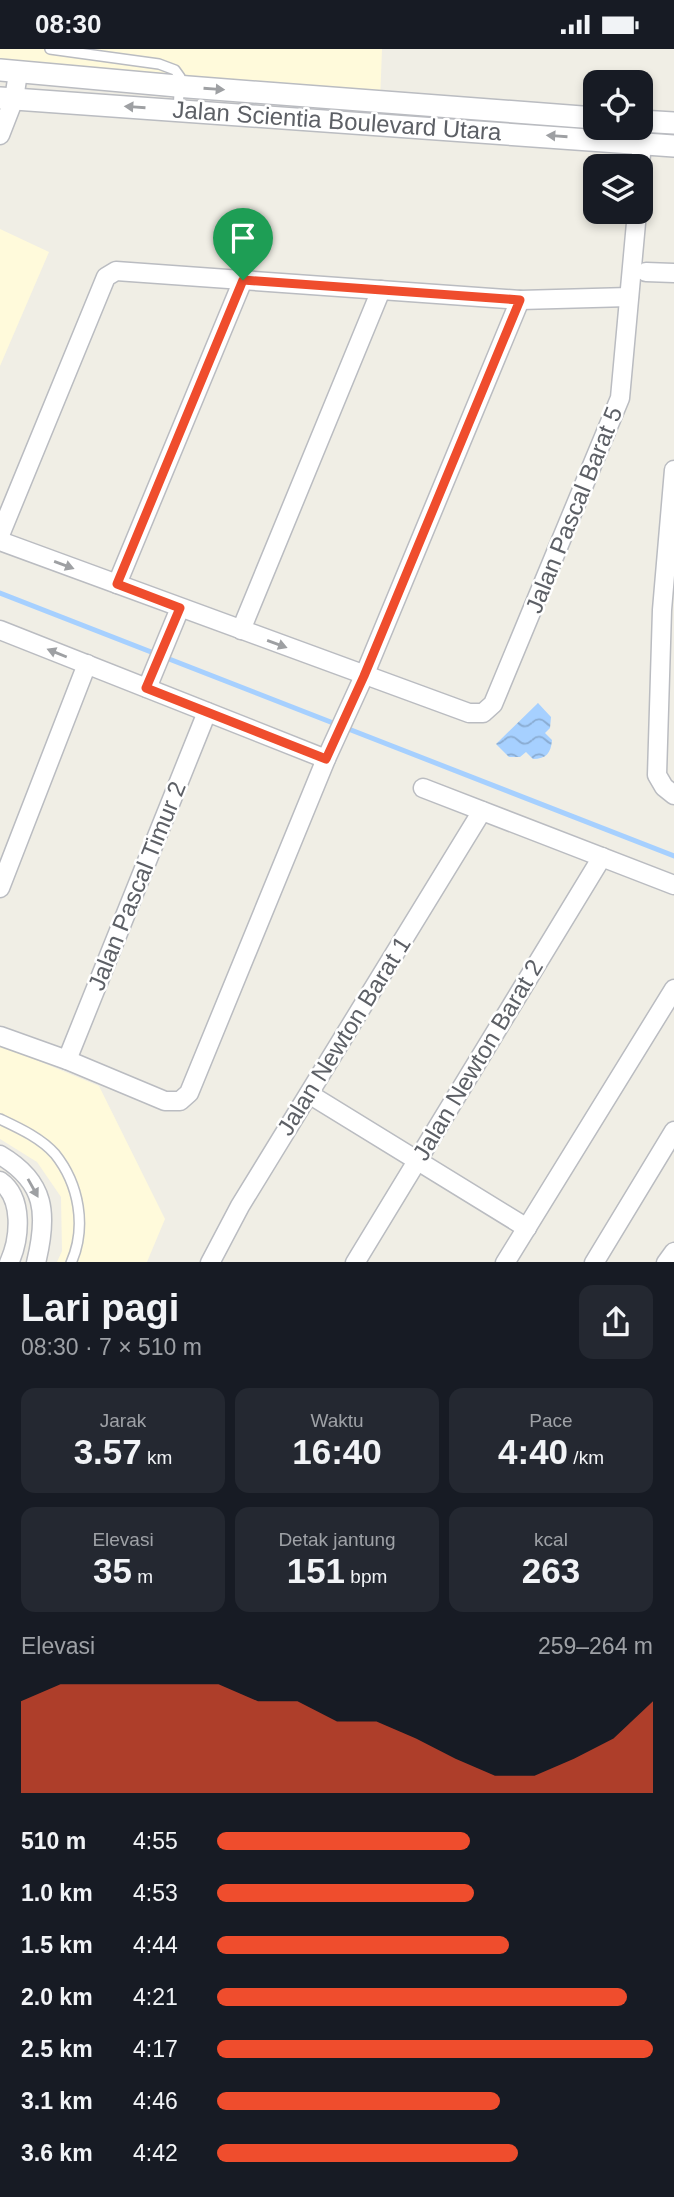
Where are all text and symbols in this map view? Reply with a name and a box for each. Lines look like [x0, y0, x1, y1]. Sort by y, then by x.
text: 08:30 [35, 9, 102, 39]
map controls [583, 70, 653, 224]
button: locate [583, 70, 653, 140]
one-way arrow [204, 84, 226, 95]
street label: Jalan Scientia Boulevard Utara [172, 96, 503, 146]
one-way arrow [123, 102, 145, 113]
one-way arrow [546, 130, 568, 141]
button: layers [583, 154, 653, 224]
pin [213, 208, 273, 280]
icon: arrive [224, 219, 262, 257]
street label: Jalan Pascal Barat 5 [520, 403, 627, 617]
one-way arrow [54, 559, 75, 570]
one-way arrow [267, 638, 288, 649]
one-way arrow [47, 647, 68, 658]
street label: Jalan Pascal Timur 2 [82, 777, 191, 994]
street label: Jalan Newton Barat 1 [271, 931, 416, 1140]
street label: Jalan Newton Barat 2 [407, 954, 548, 1165]
one-way arrow [27, 1178, 39, 1197]
button: share [579, 1285, 653, 1359]
text: Lari pagi [21, 1287, 179, 1329]
text: 08:30 · 7 × 510 m [21, 1334, 202, 1360]
text: Jarak [100, 1410, 146, 1431]
text: Waktu [310, 1410, 364, 1431]
text: Pace [529, 1410, 573, 1431]
text: 3.57 [74, 1432, 142, 1471]
text: 16:40 [292, 1432, 382, 1471]
text: 4:40 [498, 1432, 568, 1471]
text: km [142, 1447, 172, 1468]
text: /km [568, 1447, 604, 1468]
text: Elevasi [92, 1529, 154, 1550]
text: Detak jantung [278, 1529, 396, 1550]
text: kcal [534, 1529, 568, 1550]
text: 35 [93, 1551, 132, 1590]
text: 151 [287, 1551, 345, 1590]
text: 263 [522, 1551, 580, 1590]
text: m [132, 1566, 153, 1587]
text: bpm [345, 1566, 387, 1587]
text: Elevasi [21, 1633, 95, 1659]
text: 259–264 m [538, 1633, 653, 1659]
text: 510 m [21, 1828, 86, 1854]
text: 4:55 [133, 1828, 178, 1854]
text: 1.0 km [21, 1880, 93, 1906]
text: 4:53 [133, 1880, 178, 1906]
text: 1.5 km [21, 1932, 93, 1958]
text: 4:44 [133, 1932, 178, 1958]
text: 2.0 km [21, 1984, 93, 2010]
text: 4:21 [133, 1984, 178, 2010]
text: 2.5 km [21, 2036, 93, 2062]
text: 4:17 [133, 2036, 178, 2062]
text: 3.1 km [21, 2088, 93, 2114]
text: 4:46 [133, 2088, 178, 2114]
text: 3.6 km [21, 2140, 93, 2166]
text: 4:42 [133, 2140, 178, 2166]

